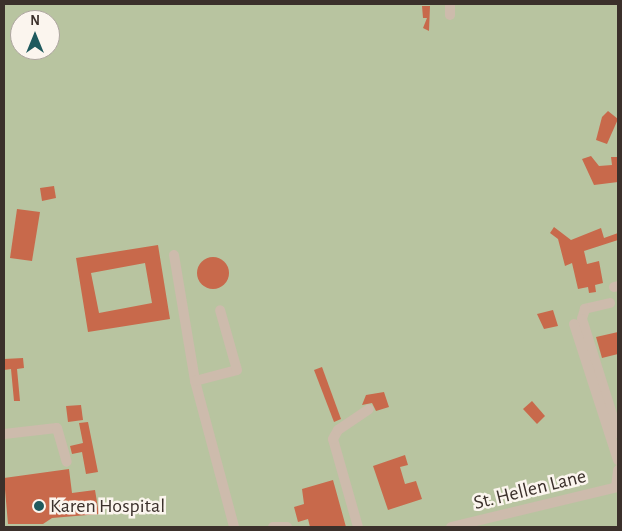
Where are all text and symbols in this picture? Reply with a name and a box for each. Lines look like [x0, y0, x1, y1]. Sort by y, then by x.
north arrow [10, 10, 60, 60]
text: N [30, 14, 40, 28]
street label: St. Hellen Lane [471, 464, 589, 516]
place label: Karen Hospital [50, 494, 165, 518]
marker: Karen Hospital [32, 499, 46, 513]

